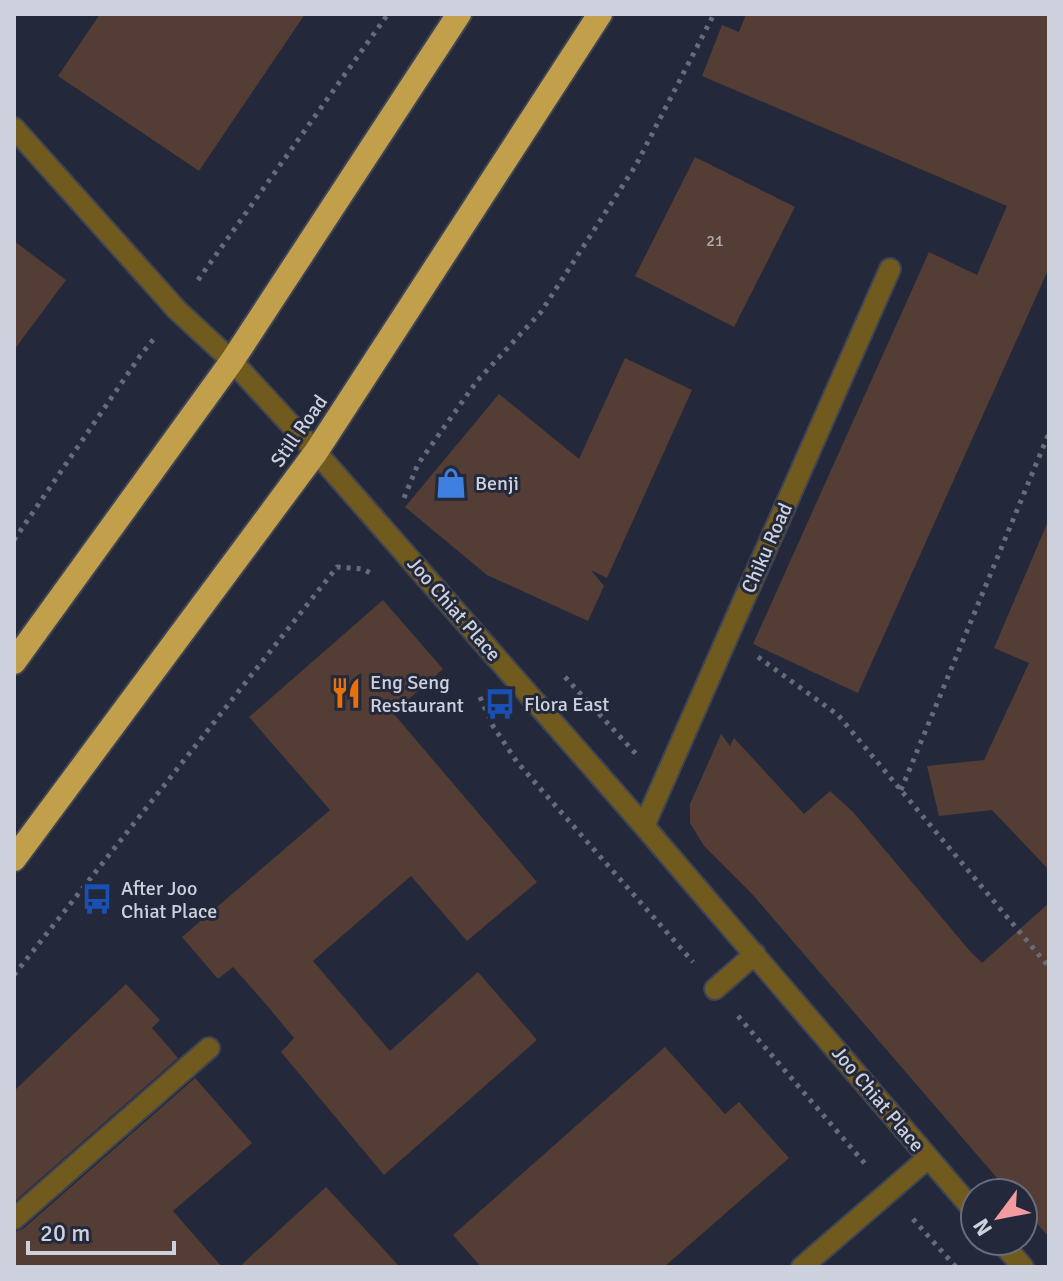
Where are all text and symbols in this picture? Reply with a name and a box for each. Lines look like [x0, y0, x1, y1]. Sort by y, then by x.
house number: 21 [706, 231, 724, 251]
street label: Still Road [265, 390, 333, 472]
shop icon: Benji [434, 466, 468, 500]
place label: Benji [475, 471, 519, 496]
street label: Chiku Road [736, 499, 798, 597]
street label: Joo Chiat Place [402, 552, 506, 666]
place label: Eng Seng Restaurant [370, 670, 464, 718]
restaurant icon: Eng Seng Restaurant [329, 676, 363, 710]
bus stop icon: Flora East [483, 687, 517, 721]
place label: Flora East [524, 692, 609, 717]
place label: After Joo Chiat Place [121, 876, 217, 924]
bus stop icon: After Joo Chiat Place [80, 882, 114, 916]
street label: Joo Chiat Place [826, 1041, 930, 1157]
north arrow [959, 1177, 1039, 1257]
scale bar [28, 1205, 174, 1255]
text: N [967, 1214, 998, 1241]
text: 20 m [40, 1218, 90, 1248]

